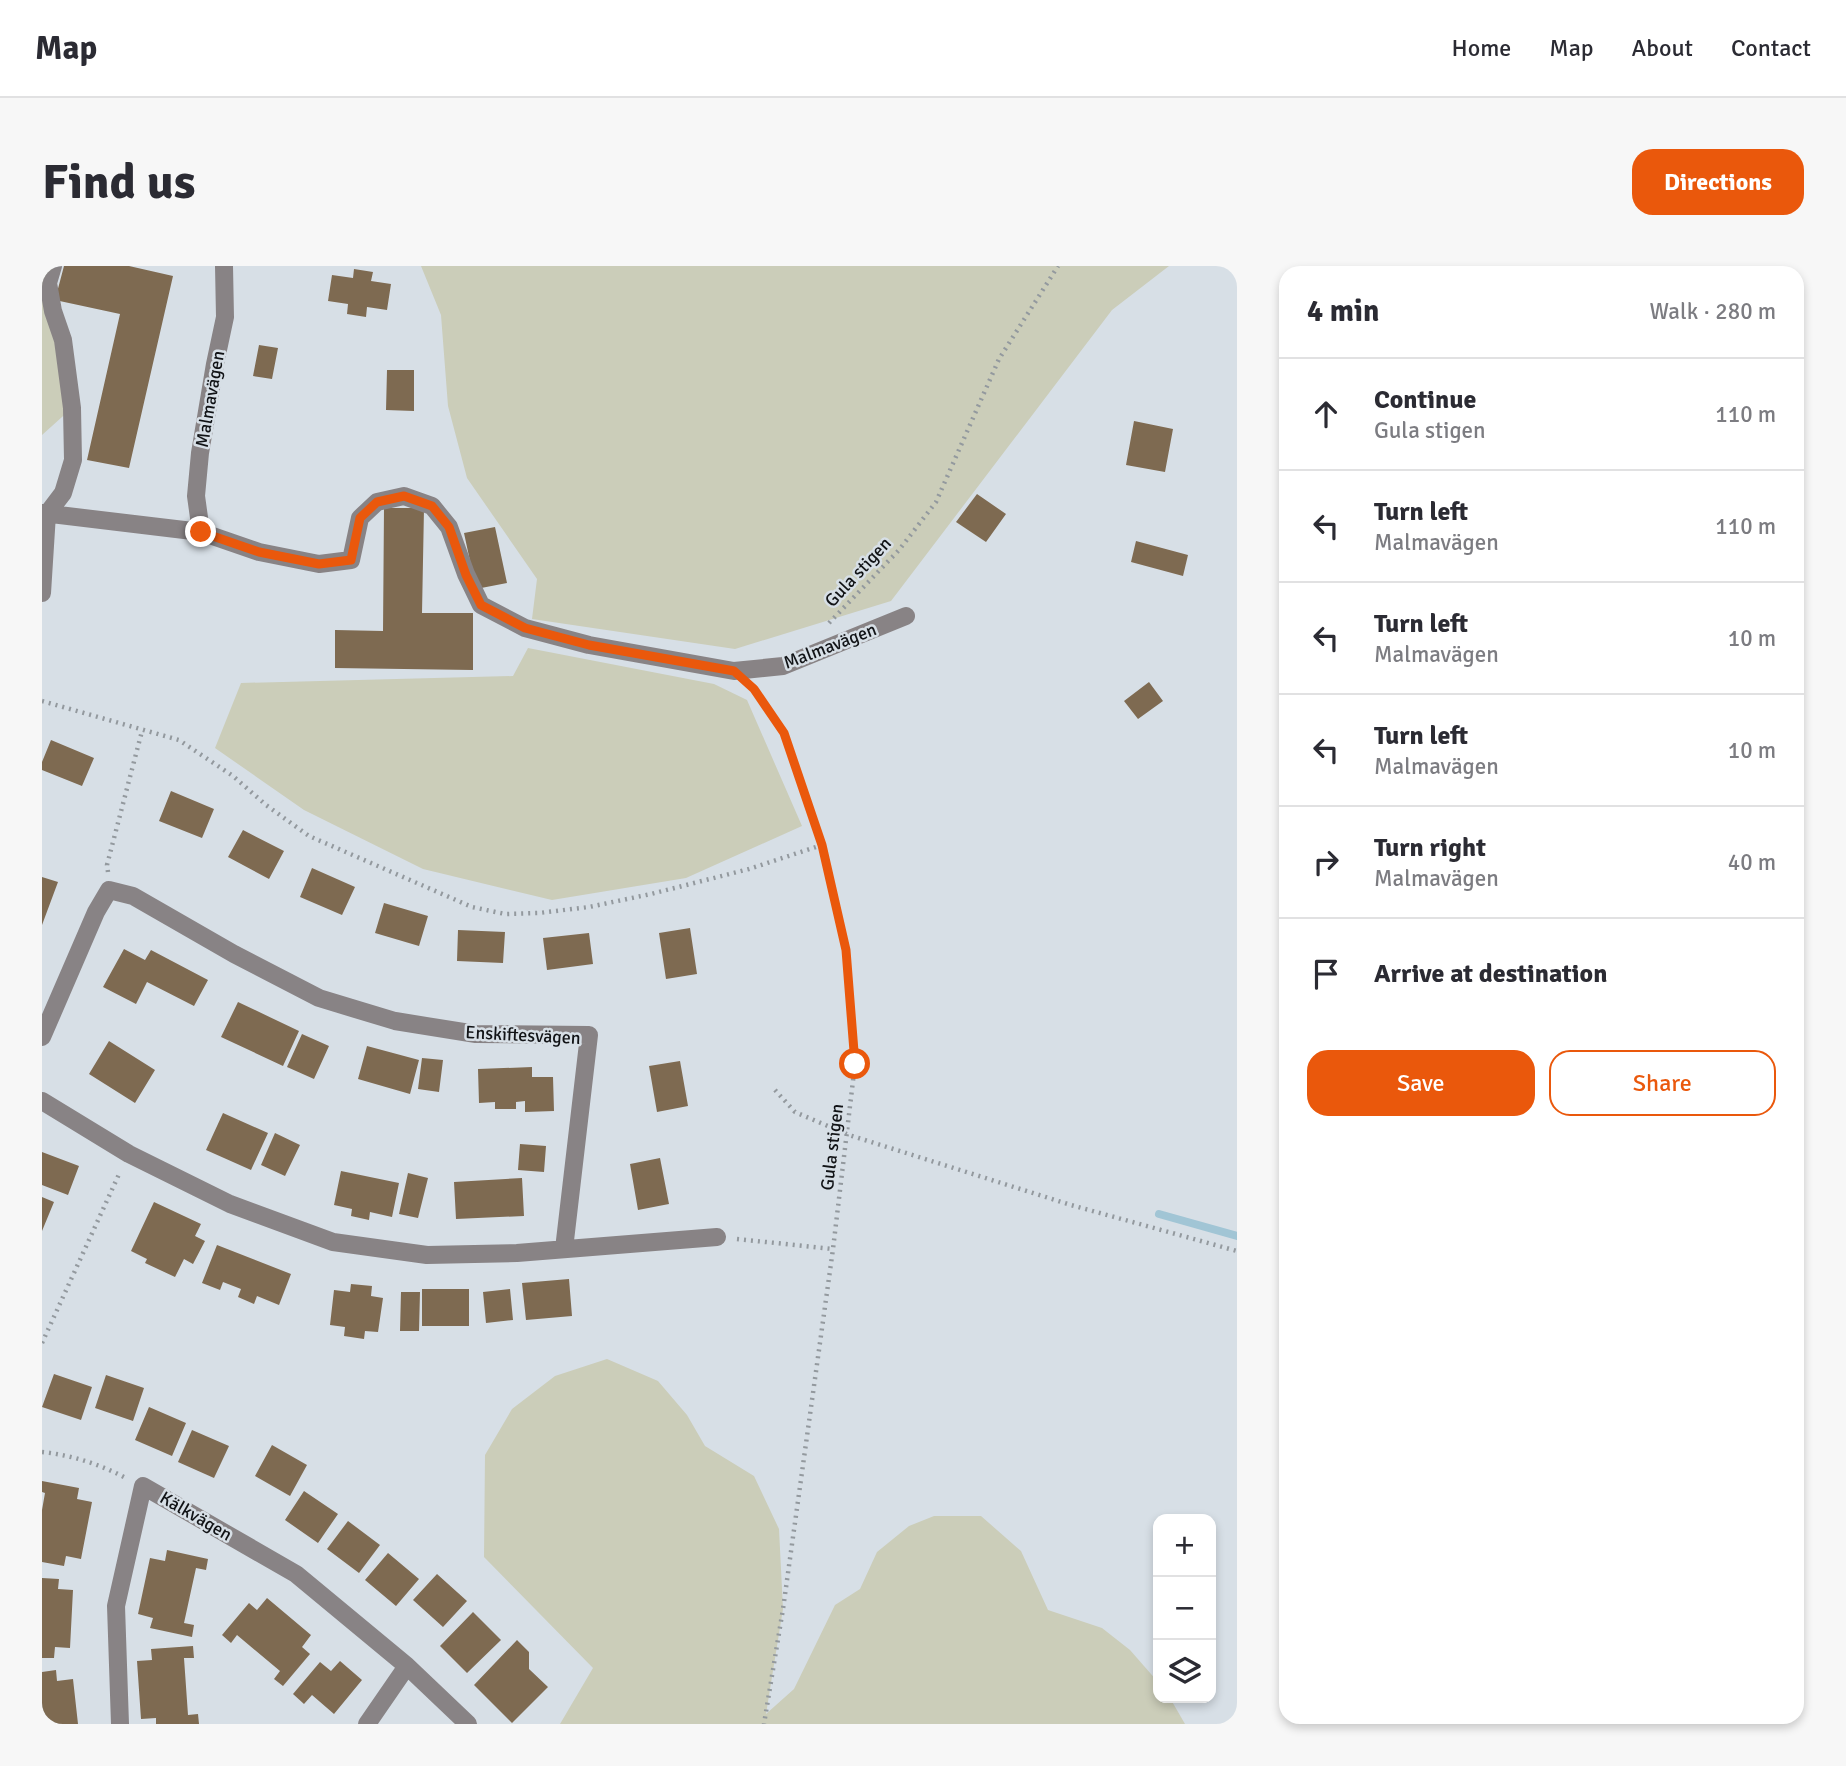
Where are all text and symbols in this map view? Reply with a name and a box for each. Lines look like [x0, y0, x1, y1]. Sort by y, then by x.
text: Map [35, 28, 97, 69]
text: Home [1451, 33, 1511, 63]
text: Map [1549, 33, 1594, 63]
text: About [1632, 33, 1693, 63]
text: Contact [1731, 33, 1811, 63]
button: Directions [1632, 149, 1804, 215]
text: Find us [42, 152, 195, 212]
text: 4 min [1307, 293, 1379, 330]
text: Walk · 280 m [1650, 297, 1776, 326]
street label: Malmavägen [191, 349, 229, 449]
text: Continue [1374, 384, 1476, 416]
icon: ahead [1307, 395, 1345, 433]
text: 110 m [1715, 400, 1776, 429]
text: Gula stigen [1374, 416, 1486, 445]
text: Turn left [1374, 496, 1468, 528]
icon: left [1307, 507, 1345, 545]
text: 110 m [1715, 512, 1776, 541]
route end [185, 516, 216, 547]
text: Malmavägen [1374, 528, 1499, 557]
street label: Gula stigen [820, 533, 896, 611]
text: Turn left [1374, 608, 1468, 640]
street label: Malmavägen [780, 618, 880, 674]
icon: left [1307, 619, 1345, 657]
text: 10 m [1728, 624, 1776, 653]
text: Malmavägen [1374, 640, 1499, 669]
text: Turn left [1374, 720, 1468, 752]
icon: left [1307, 731, 1345, 769]
text: 10 m [1728, 736, 1776, 765]
text: Malmavägen [1374, 752, 1499, 781]
text: Turn right [1374, 832, 1486, 864]
icon: right [1307, 843, 1345, 881]
text: 40 m [1728, 848, 1776, 877]
text: Malmavägen [1374, 864, 1499, 893]
icon: arrive [1307, 955, 1345, 993]
text: Arrive at destination [1374, 958, 1607, 990]
street label: Enskiftesvägen [465, 1021, 581, 1049]
route start [839, 1048, 870, 1079]
button: Save [1307, 1050, 1535, 1116]
button: Share [1549, 1050, 1776, 1116]
street label: Gula stigen [816, 1102, 848, 1192]
street label: Kälkvägen [156, 1487, 236, 1545]
map controls [1153, 1514, 1216, 1703]
button: + [1153, 1514, 1216, 1577]
button: − [1153, 1577, 1216, 1640]
button: layers [1153, 1640, 1216, 1703]

